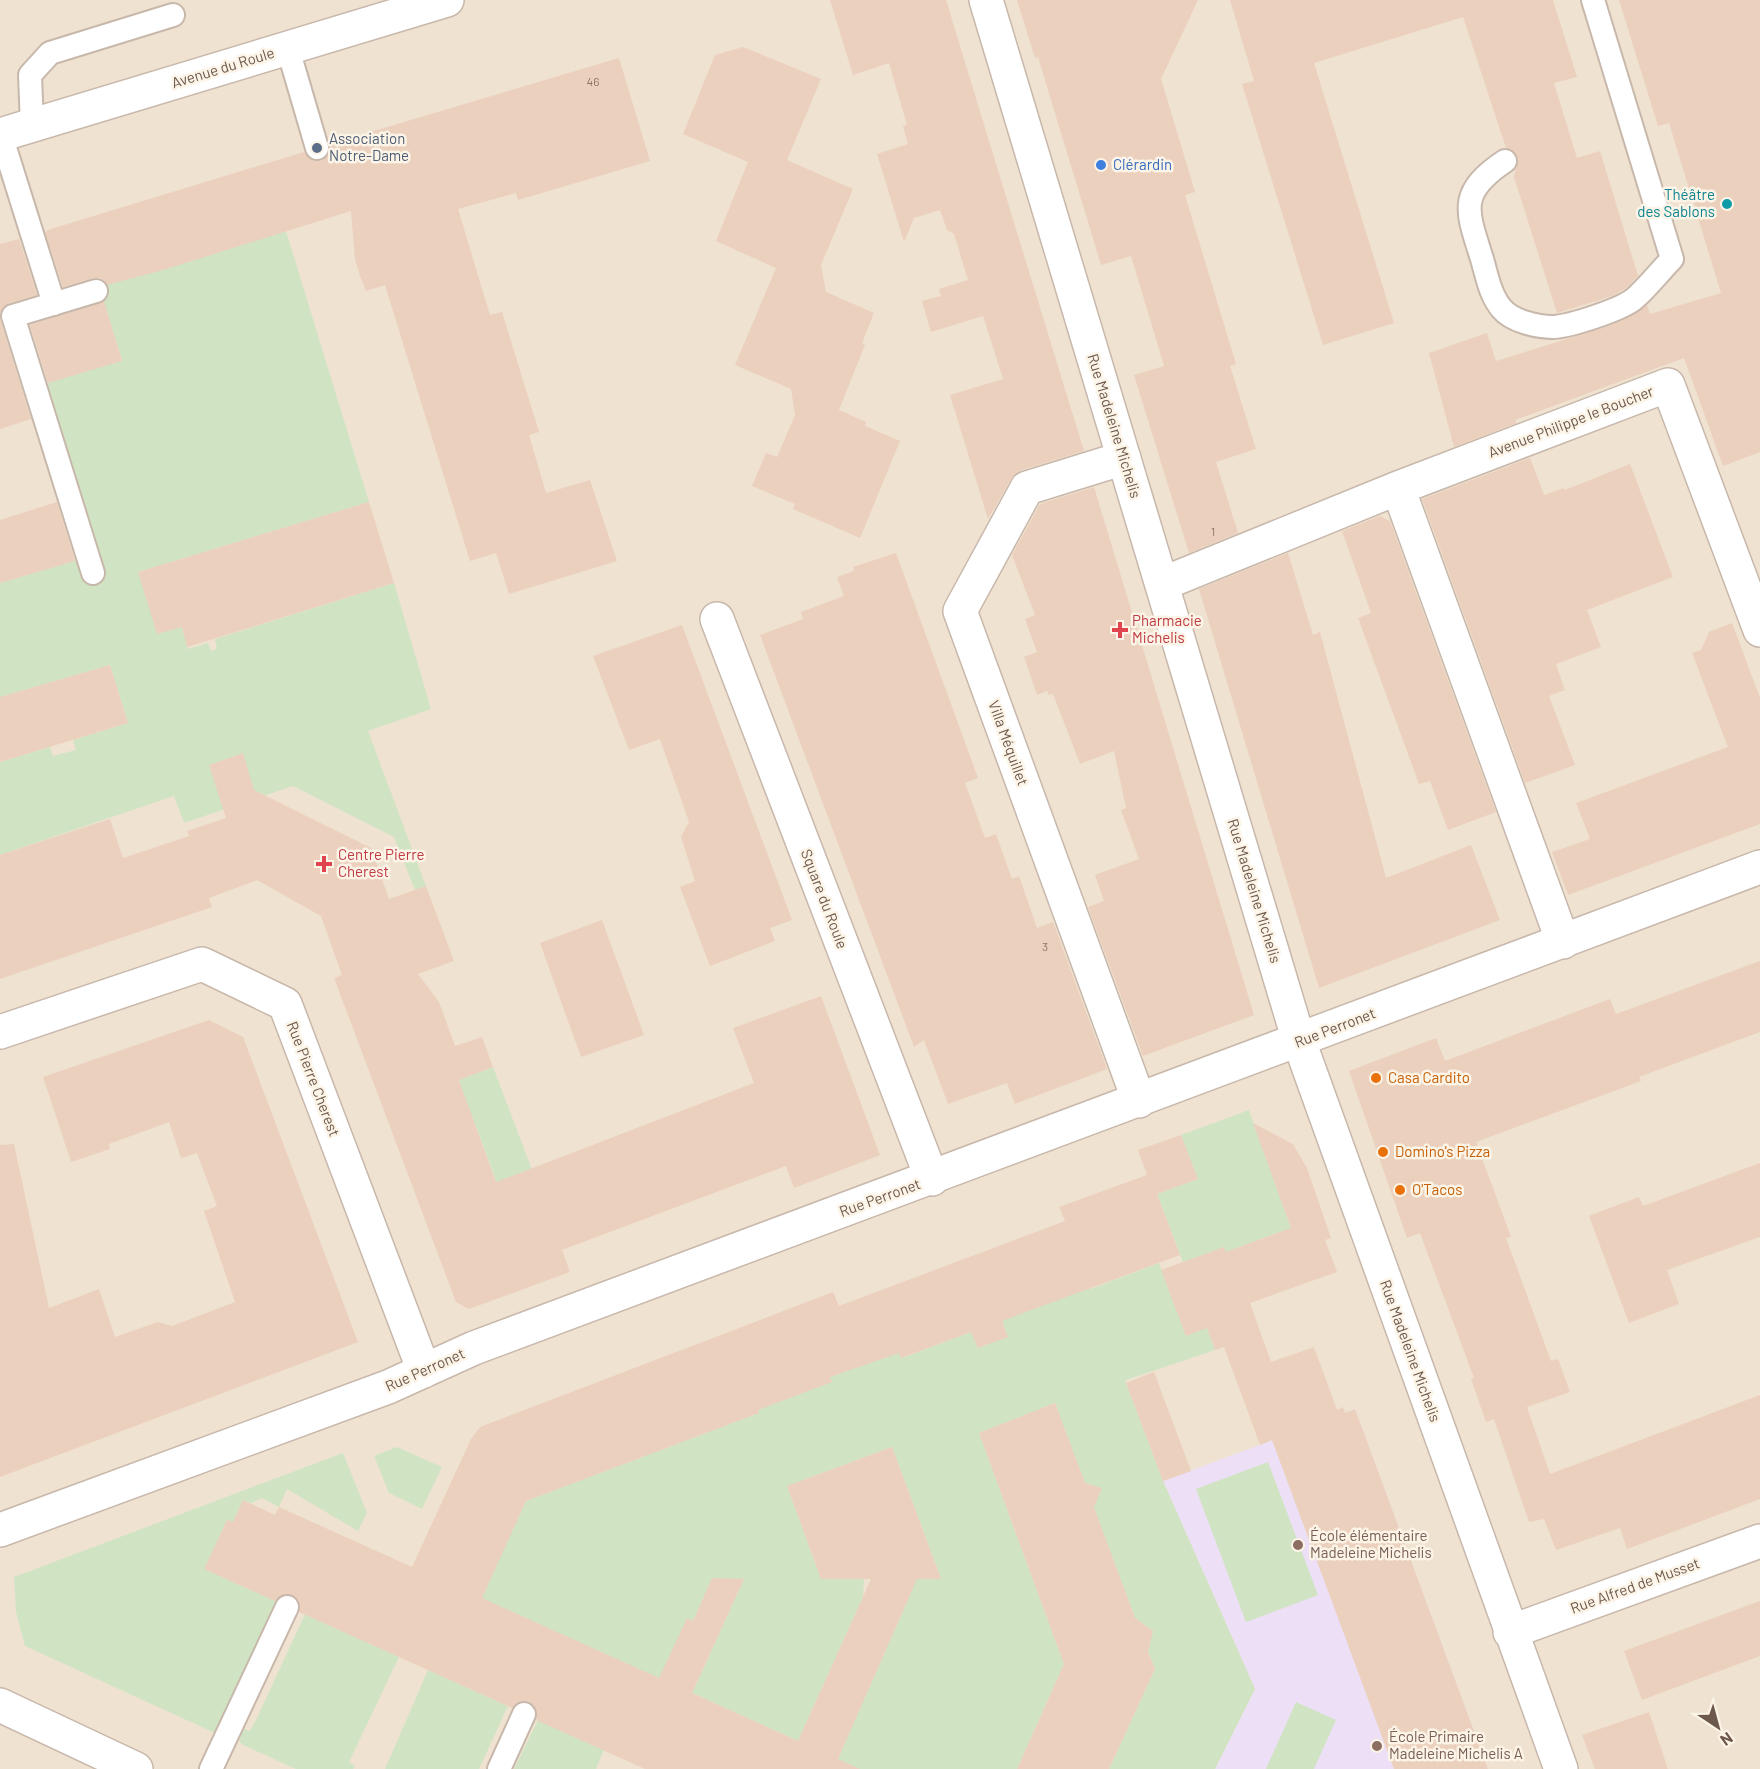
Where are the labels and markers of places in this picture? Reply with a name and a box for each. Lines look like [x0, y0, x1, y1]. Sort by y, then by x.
place label: Association Notre-Dame [329, 129, 409, 164]
marker: Association Notre-Dame [310, 141, 324, 155]
place label: Clérardin [1113, 155, 1172, 173]
marker: Clérardin [1094, 158, 1108, 172]
place label: Théâtre des Sablons [1637, 185, 1715, 220]
marker: Théâtre des Sablons [1720, 197, 1734, 211]
place label: Pharmacie Michelis [1132, 611, 1202, 646]
marker: Pharmacie Michelis [1113, 623, 1127, 637]
place label: Centre Pierre Cherest [338, 845, 425, 880]
marker: Centre Pierre Cherest [315, 855, 333, 873]
place label: Casa Cardito [1388, 1068, 1470, 1086]
marker: Casa Cardito [1369, 1071, 1383, 1085]
place label: Domino's Pizza [1395, 1142, 1490, 1160]
marker: Domino's Pizza [1376, 1145, 1390, 1159]
place label: O'Tacos [1412, 1180, 1462, 1198]
marker: O'Tacos [1393, 1183, 1407, 1197]
place label: École élémentaire Madeleine Michelis [1310, 1526, 1432, 1561]
marker: École élémentaire Madeleine Michelis [1291, 1538, 1305, 1552]
place label: École Primaire Madeleine Michelis A [1389, 1727, 1523, 1762]
marker: École Primaire Madeleine Michelis A [1370, 1739, 1384, 1753]

